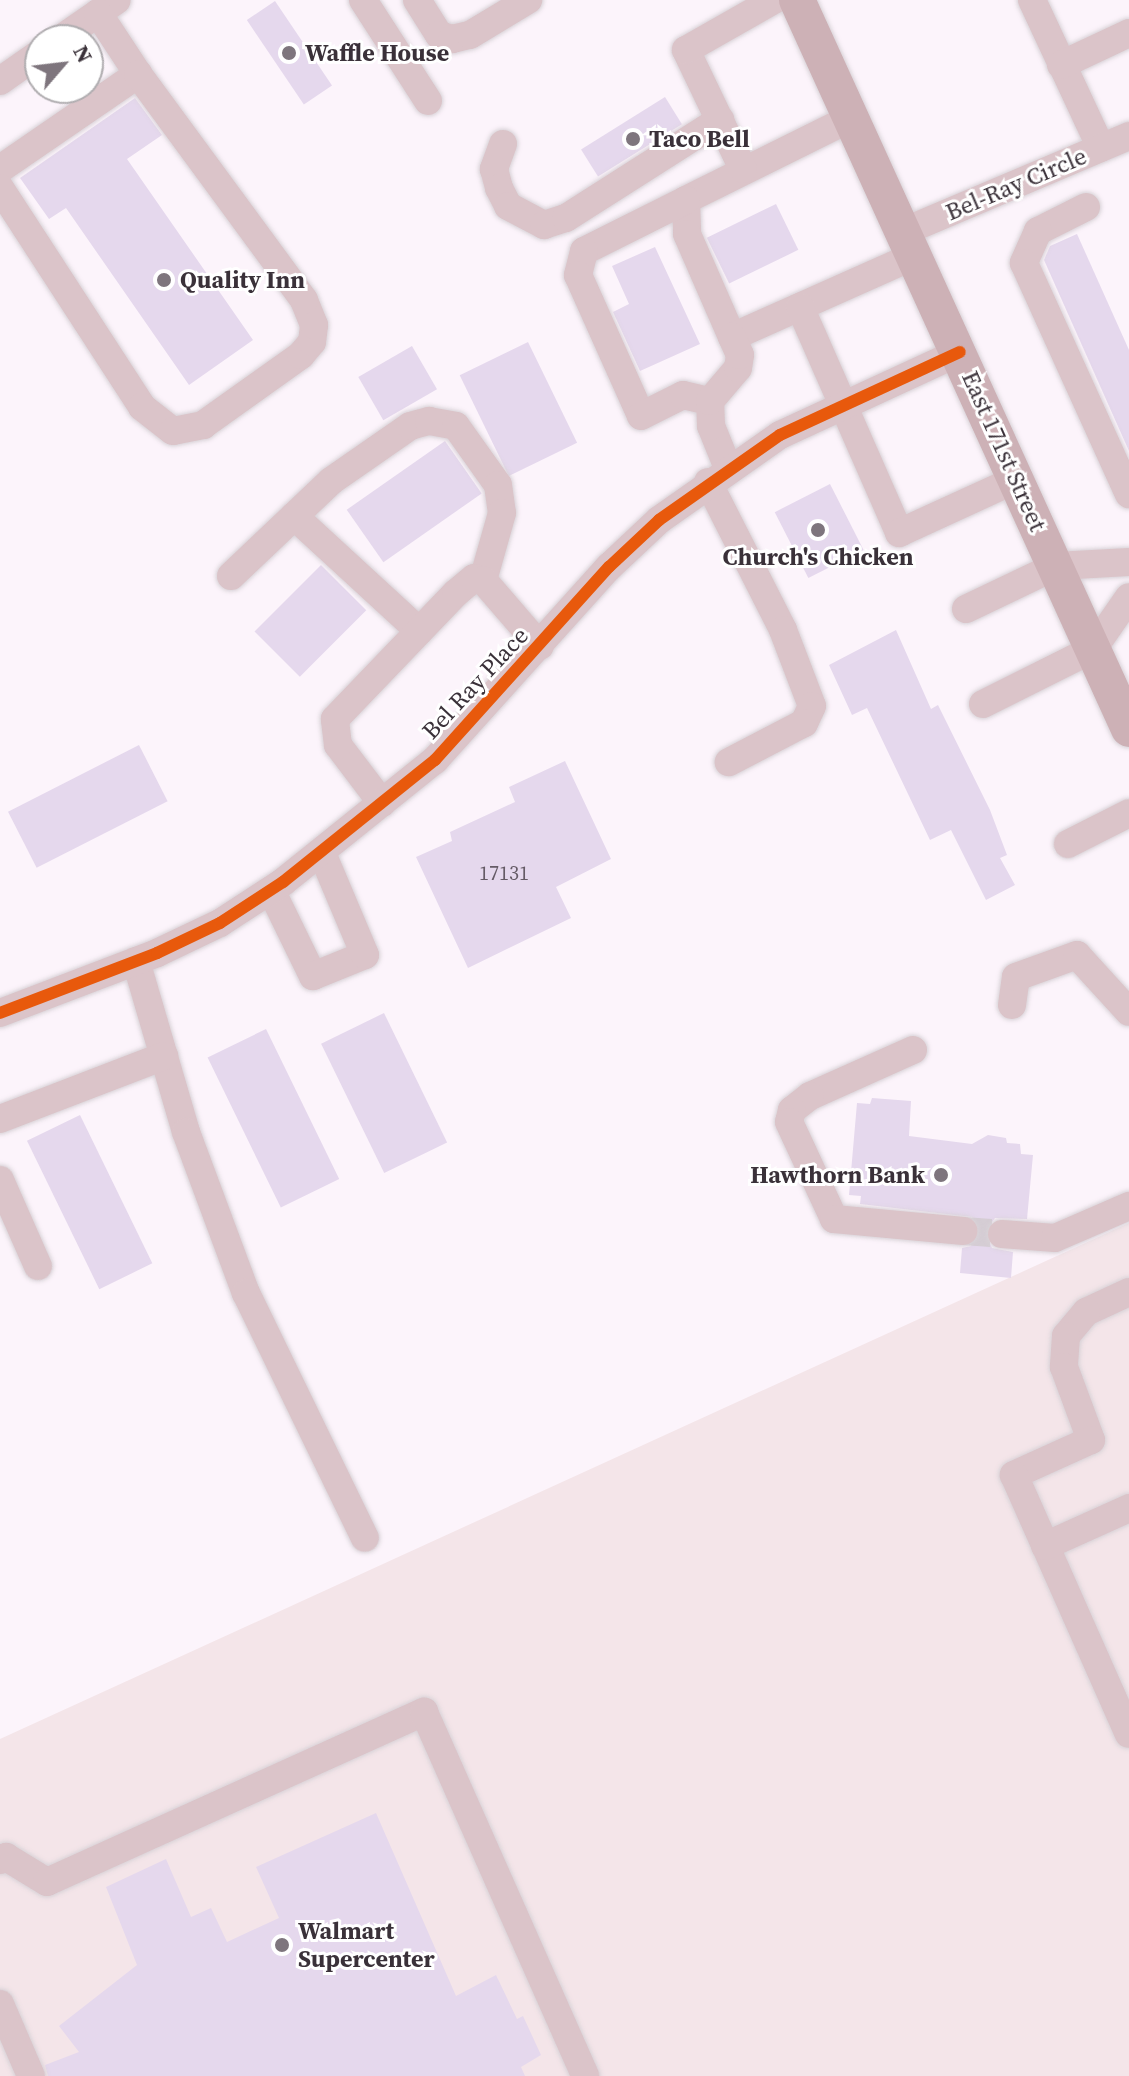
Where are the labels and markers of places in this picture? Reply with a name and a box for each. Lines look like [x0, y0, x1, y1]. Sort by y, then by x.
place label: Waffle House [305, 39, 449, 67]
marker: Waffle House [280, 44, 298, 62]
place label: Taco Bell [649, 125, 750, 153]
marker: Taco Bell [624, 130, 642, 148]
place label: Quality Inn [180, 266, 305, 294]
marker: Quality Inn [155, 271, 173, 289]
marker: Church's Chicken [809, 521, 827, 539]
place label: Church's Chicken [723, 543, 913, 571]
place label: Hawthorn Bank [750, 1161, 925, 1189]
marker: Hawthorn Bank [932, 1166, 950, 1184]
place label: Walmart Supercenter [298, 1917, 435, 1973]
marker: Walmart Supercenter [273, 1936, 291, 1954]

